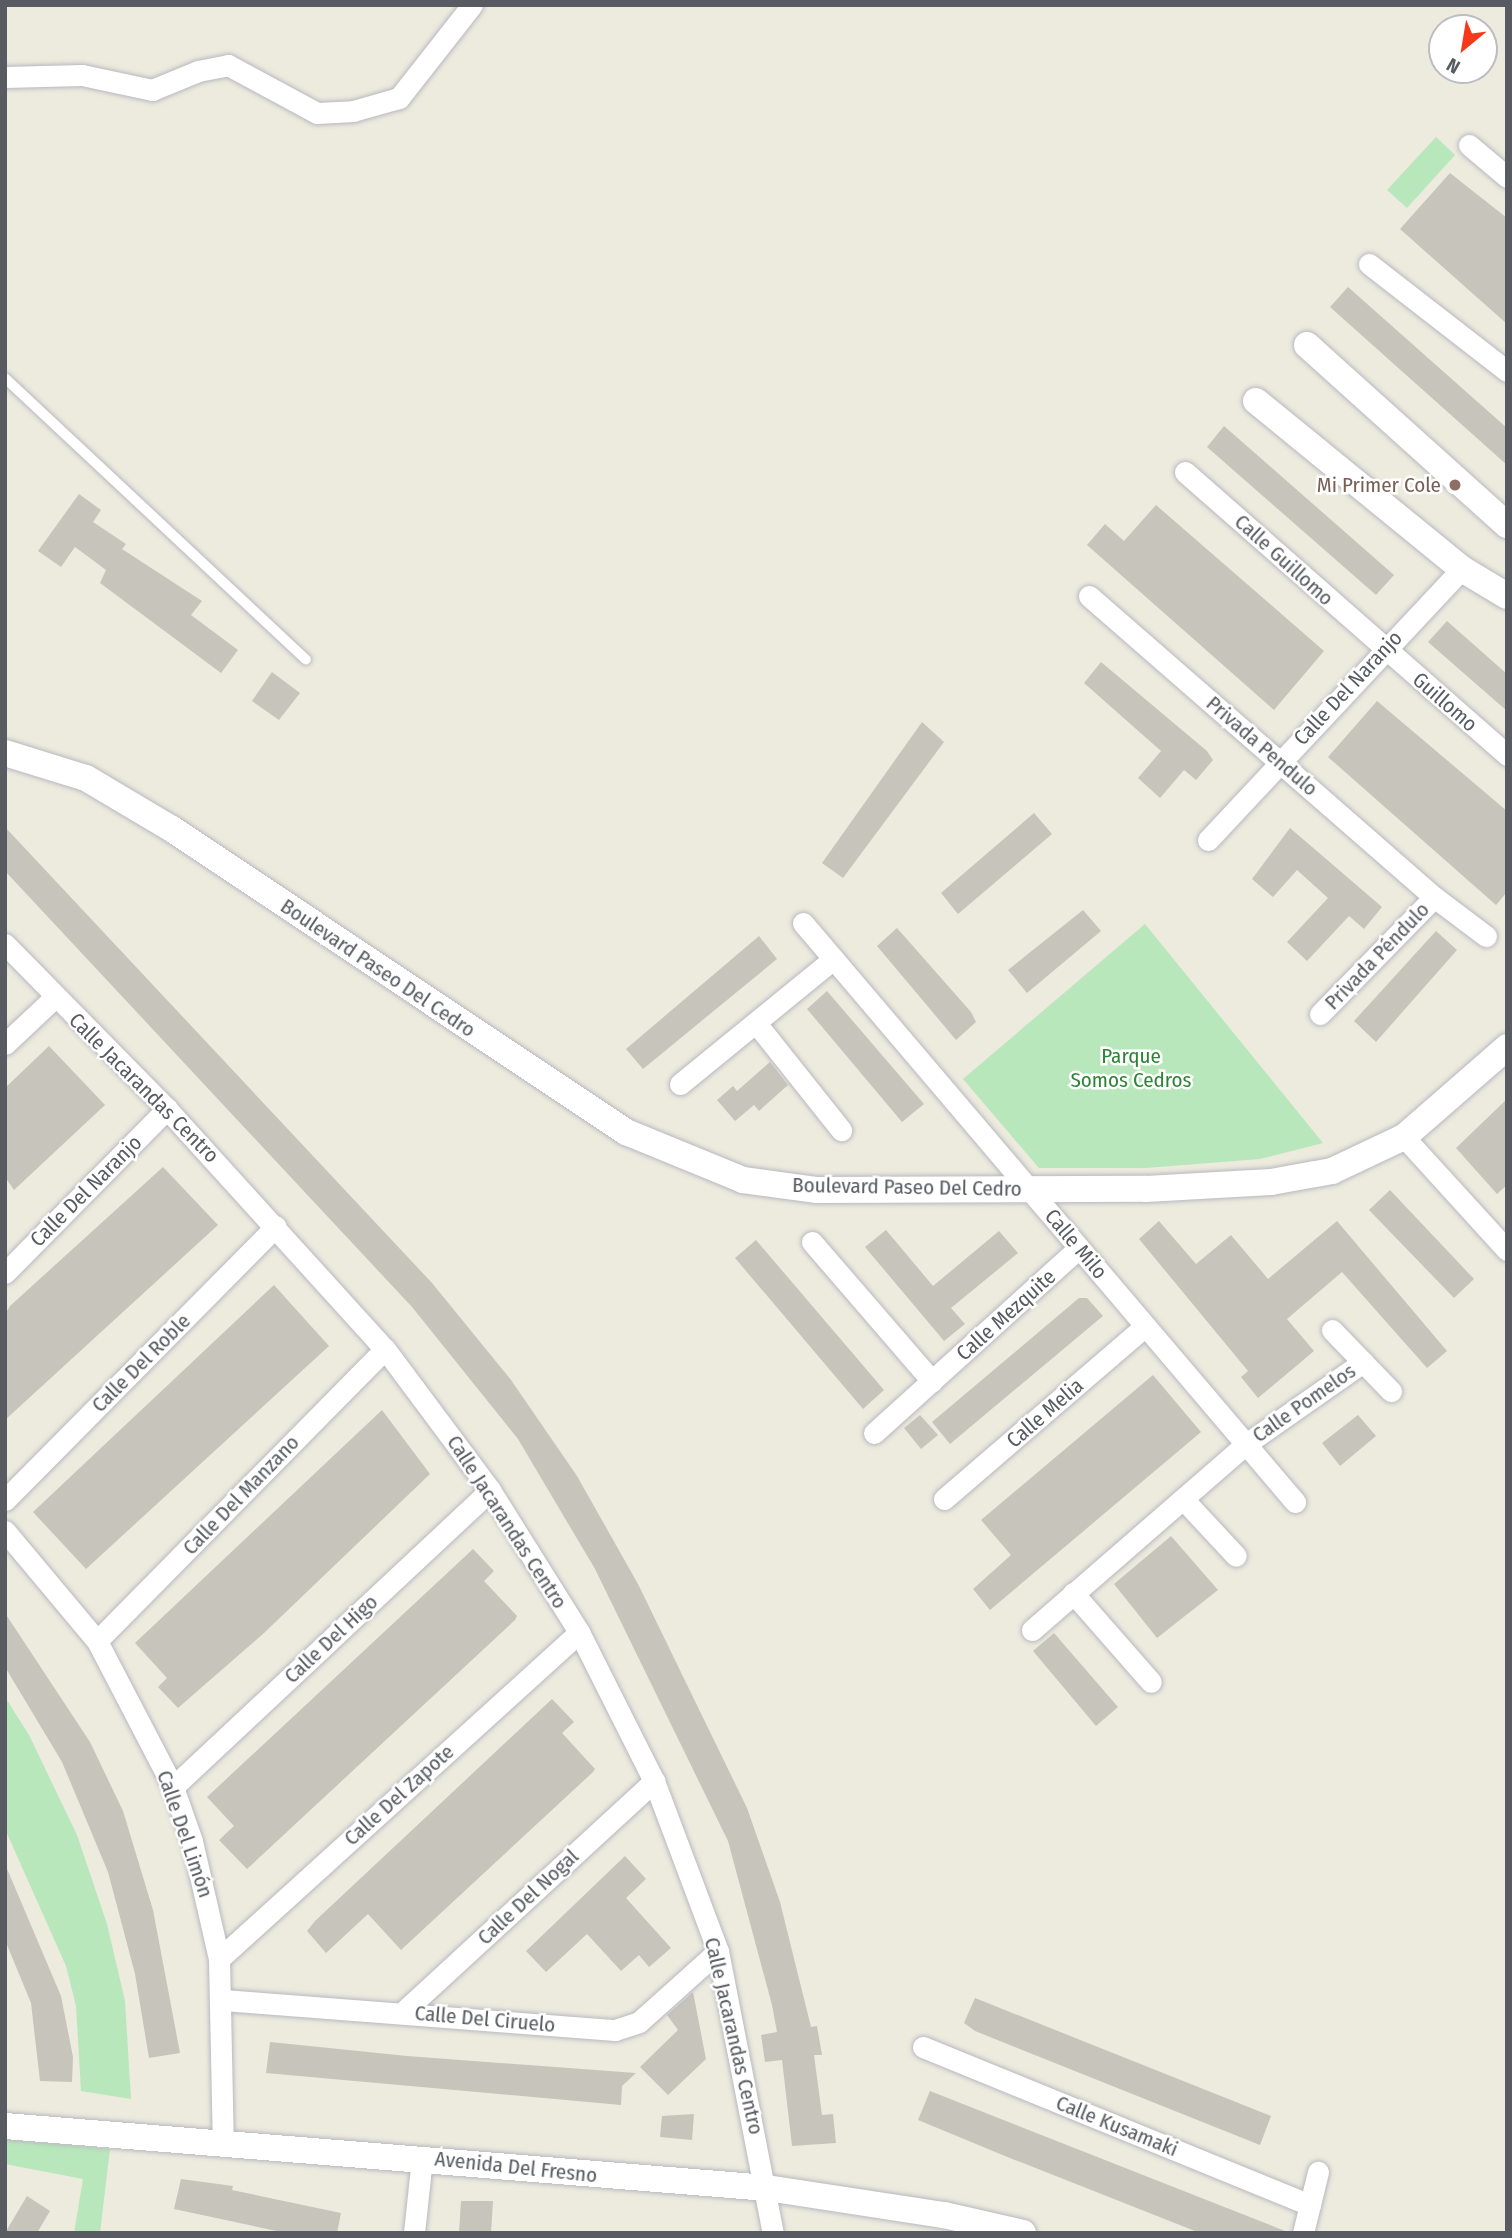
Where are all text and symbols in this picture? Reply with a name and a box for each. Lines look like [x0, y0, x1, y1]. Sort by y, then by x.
north arrow [1428, 14, 1498, 84]
text: N [1443, 53, 1464, 79]
place label: Mi Primer Cole [1317, 472, 1441, 498]
marker: Mi Primer Cole [1447, 477, 1463, 493]
street label: Calle Guillomo [1229, 509, 1339, 611]
street label: Calle Del Naranjo [1289, 626, 1407, 750]
street label: Guillomo [1407, 667, 1483, 737]
street label: Privada Pendulo [1201, 691, 1323, 801]
street label: Boulevard Paseo Del Cedro [276, 893, 480, 1043]
street label: Privada Péndulo [1319, 897, 1435, 1015]
street label: Calle Jacarandas Centro [64, 1008, 224, 1168]
park label: Parque Somos Cedros [1070, 1043, 1192, 1093]
street label: Calle Del Naranjo [25, 1130, 147, 1252]
street label: Boulevard Paseo Del Cedro [792, 1172, 1022, 1202]
street label: Calle Milo [1039, 1204, 1113, 1284]
street label: Calle Mezquite [951, 1264, 1061, 1366]
street label: Calle Del Roble [86, 1308, 196, 1418]
street label: Calle Pomelos [1248, 1358, 1360, 1448]
street label: Calle Melia [1002, 1373, 1088, 1453]
street label: Calle Del Manzano [178, 1430, 304, 1560]
street label: Calle Jacarandas Centro [442, 1431, 572, 1613]
street label: Calle Del Higo [279, 1589, 383, 1689]
street label: Calle Del Zapote [339, 1739, 459, 1851]
street label: Calle Del Limón [151, 1767, 219, 1901]
street label: Calle Del Nogal [472, 1844, 584, 1950]
street label: Calle Jacarandas Centro [699, 1935, 769, 2137]
street label: Calle Del Ciruelo [414, 2000, 556, 2038]
street label: Calle Kusamaki [1052, 2090, 1182, 2162]
street label: Avenida Del Fresno [434, 2146, 598, 2188]

